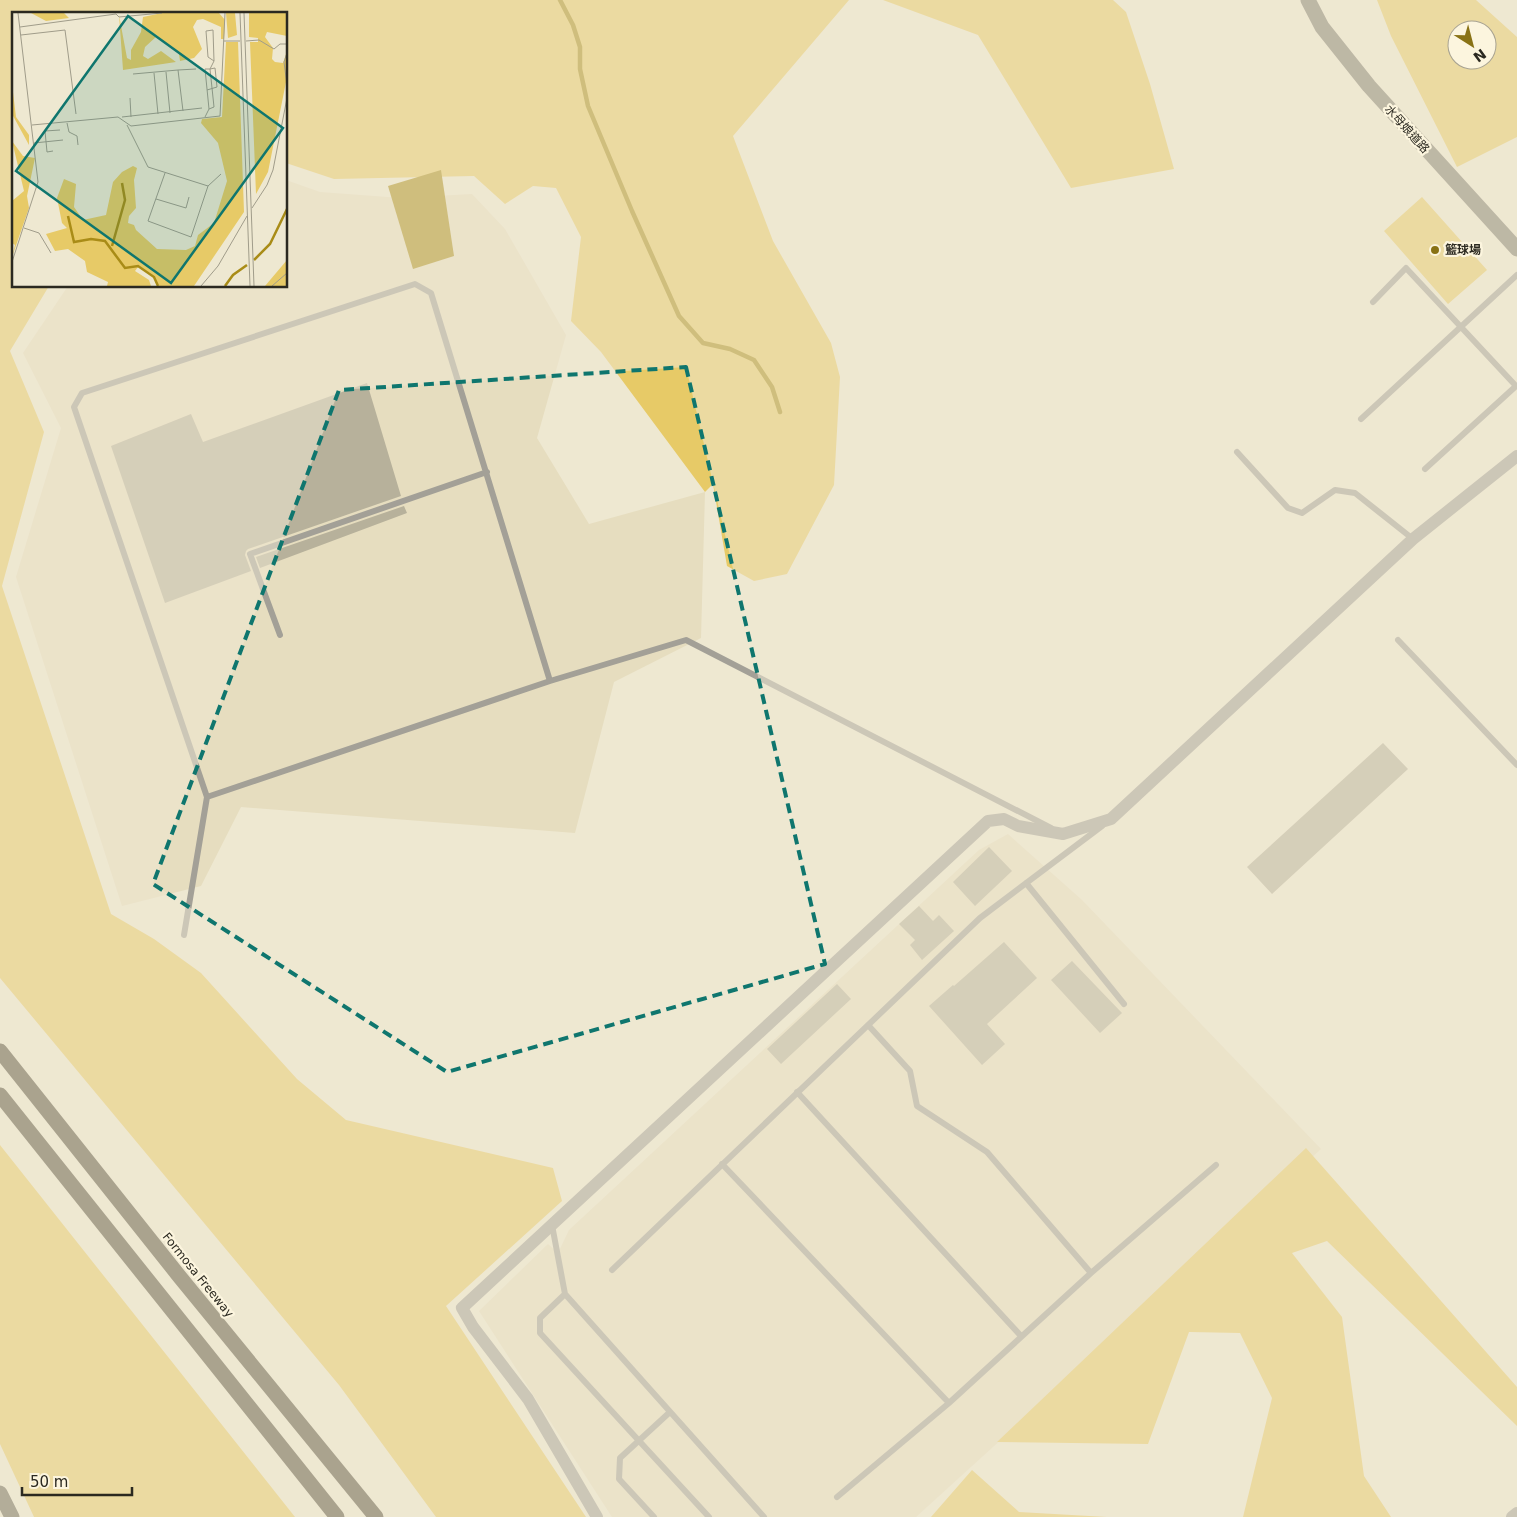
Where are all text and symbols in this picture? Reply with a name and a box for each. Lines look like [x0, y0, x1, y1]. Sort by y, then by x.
inset map [12, 12, 288, 288]
north arrow [1447, 20, 1497, 70]
text: N [1470, 46, 1489, 65]
street label: 水母娘道路 [1382, 102, 1432, 156]
place label: 籃球場 [1445, 243, 1481, 257]
marker: 籃球場 [1429, 244, 1441, 256]
street label: Formosa Freeway [160, 1230, 236, 1320]
scale bar [22, 1464, 132, 1496]
text: 50 m [30, 1473, 68, 1491]

